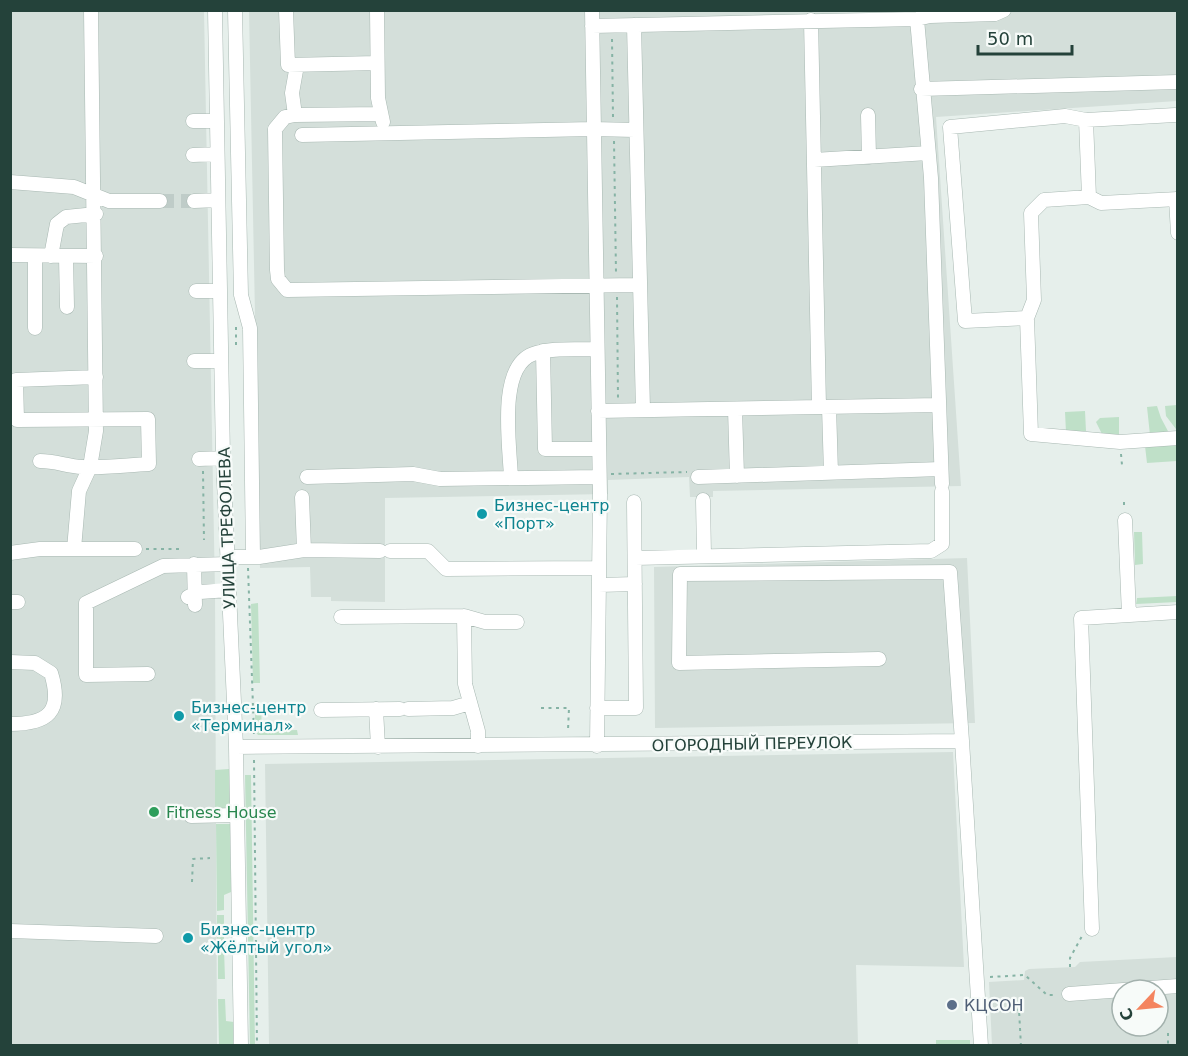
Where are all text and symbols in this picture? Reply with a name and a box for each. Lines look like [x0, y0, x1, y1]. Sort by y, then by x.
scale bar [978, 18, 1072, 56]
text: 50 m [987, 28, 1033, 49]
street label: УЛИЦА ТРЕФОЛЕВА [215, 447, 239, 609]
place label: Бизнес-центр «Порт» [494, 496, 609, 533]
marker: Бизнес-центр «Порт» [475, 507, 489, 521]
place label: Бизнес-центр «Терминал» [191, 698, 306, 735]
marker: Бизнес-центр «Терминал» [172, 709, 186, 723]
street label: ОГОРОДНЫЙ ПЕРЕУЛОК [652, 733, 853, 755]
place label: Fitness House [166, 803, 277, 822]
marker: Fitness House [147, 805, 161, 819]
place label: Бизнес-центр «Жёлтый угол» [200, 920, 332, 957]
marker: Бизнес-центр «Жёлтый угол» [181, 931, 195, 945]
north arrow [1110, 978, 1170, 1038]
place label: КЦСОН [964, 996, 1024, 1015]
marker: КЦСОН [945, 998, 959, 1012]
text: С [1116, 1005, 1138, 1024]

